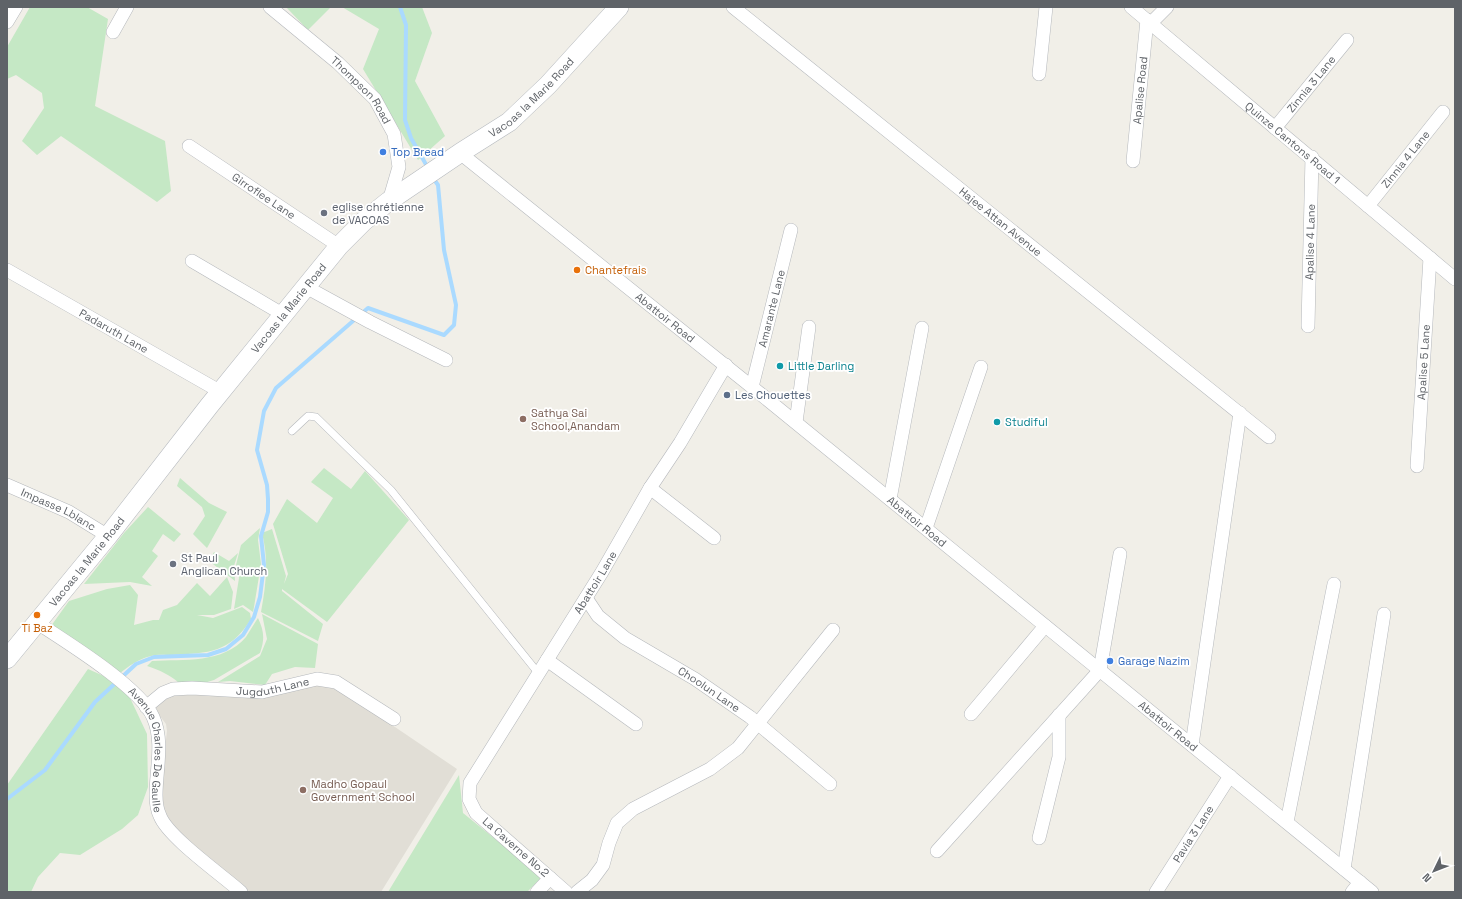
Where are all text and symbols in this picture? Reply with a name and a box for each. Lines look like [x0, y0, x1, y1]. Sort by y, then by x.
street label: Thompson Road [328, 53, 394, 126]
street label: Zinnia 3 Lane [1284, 53, 1339, 115]
street label: Vacoas la Marie Road [486, 54, 577, 140]
street label: Apalise Road [1130, 56, 1150, 125]
street label: Quinze Cantons Road 1 [1242, 99, 1343, 187]
street label: Zinnia 4 Lane [1378, 127, 1433, 191]
place label: Top Bread [391, 145, 444, 159]
marker: Top Bread [378, 147, 388, 157]
street label: Girroflee Lane [229, 170, 298, 222]
street label: Hajee Attan Avenue [956, 184, 1045, 259]
place label: eglise chrétienne de VACOAS [332, 200, 424, 227]
street label: Apalise 4 Lane [1302, 204, 1318, 280]
marker: eglise chrétienne de VACOAS [319, 208, 329, 218]
street label: Vacoas la Marie Road [248, 260, 329, 356]
place label: Chantefrais [585, 263, 647, 277]
marker: Chantefrais [572, 265, 582, 275]
street label: Amarante Lane [755, 268, 788, 349]
street label: Abattoir Road [633, 289, 698, 346]
street label: Padaruth Lane [77, 306, 151, 356]
street label: Apalise 5 Lane [1414, 324, 1433, 401]
place label: Little Darling [788, 359, 854, 373]
marker: Little Darling [775, 361, 785, 371]
place label: Les Chouettes [735, 388, 811, 402]
marker: Les Chouettes [722, 390, 732, 400]
place label: Sathya Sai School,Anandam [531, 406, 620, 433]
marker: Sathya Sai School,Anandam [518, 414, 528, 424]
place label: Studiful [1005, 415, 1048, 429]
marker: Studiful [992, 417, 1002, 427]
street label: Impasse Lblanc [19, 485, 99, 534]
street label: Abattoir Road [884, 493, 950, 550]
street label: Vacoas la Marie Road [46, 514, 128, 609]
street label: Abattoir Lane [571, 548, 620, 616]
place label: St Paul Anglican Church [181, 551, 267, 578]
marker: St Paul Anglican Church [168, 559, 178, 569]
marker: Ti Baz [32, 610, 42, 620]
place label: Ti Baz [21, 621, 53, 635]
place label: Garage Nazim [1118, 654, 1190, 668]
marker: Garage Nazim [1105, 656, 1115, 666]
street label: Choolun Lane [675, 664, 743, 715]
street label: Jugduth Lane [236, 674, 310, 699]
street label: Avenue Charles De Gaulle [125, 684, 166, 814]
street label: Abattoir Road [1136, 698, 1201, 754]
place label: Madho Gopaul Government School [311, 777, 415, 804]
marker: Madho Gopaul Government School [298, 785, 308, 795]
street label: Pavia 3 Lane [1170, 802, 1217, 865]
street label: La Caverne No.2 [480, 814, 553, 880]
north arrow [1414, 851, 1454, 891]
text: N [1419, 870, 1434, 885]

